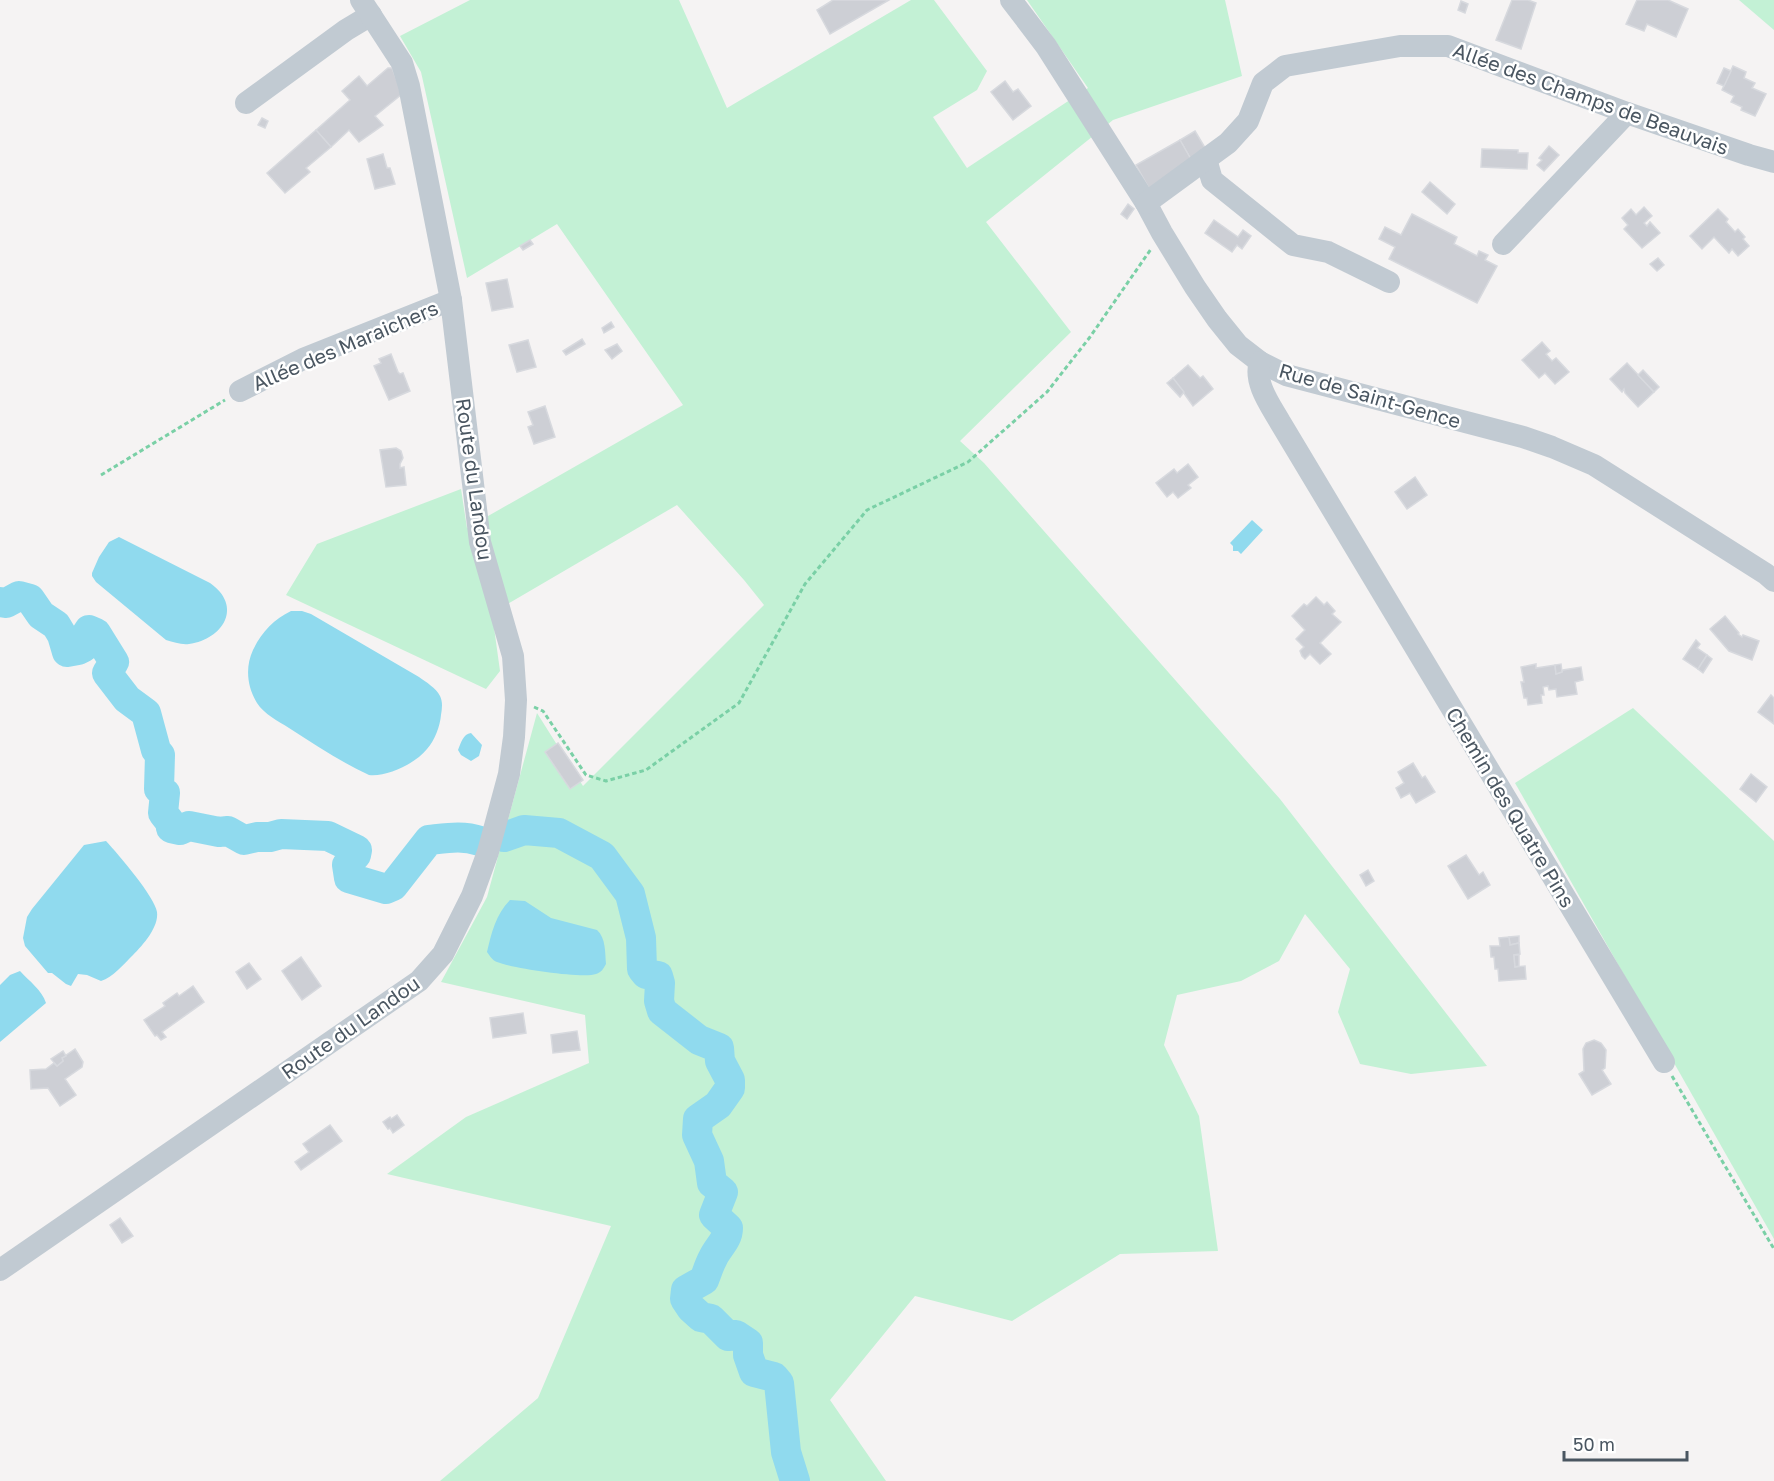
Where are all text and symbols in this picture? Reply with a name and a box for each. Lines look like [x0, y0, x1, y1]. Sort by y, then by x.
street label: Allée des Champs de Beauvais [1450, 37, 1732, 159]
street label: Allée des Maraichers [249, 295, 441, 395]
street label: Rue de Saint-Gence [1276, 358, 1464, 432]
street label: Route du Landou [452, 397, 498, 561]
street label: Chemin des Quatre Pins [1442, 703, 1580, 911]
street label: Route du Landou [276, 970, 424, 1084]
scale bar [1564, 1424, 1687, 1462]
text: 50 m [1573, 1433, 1615, 1455]

